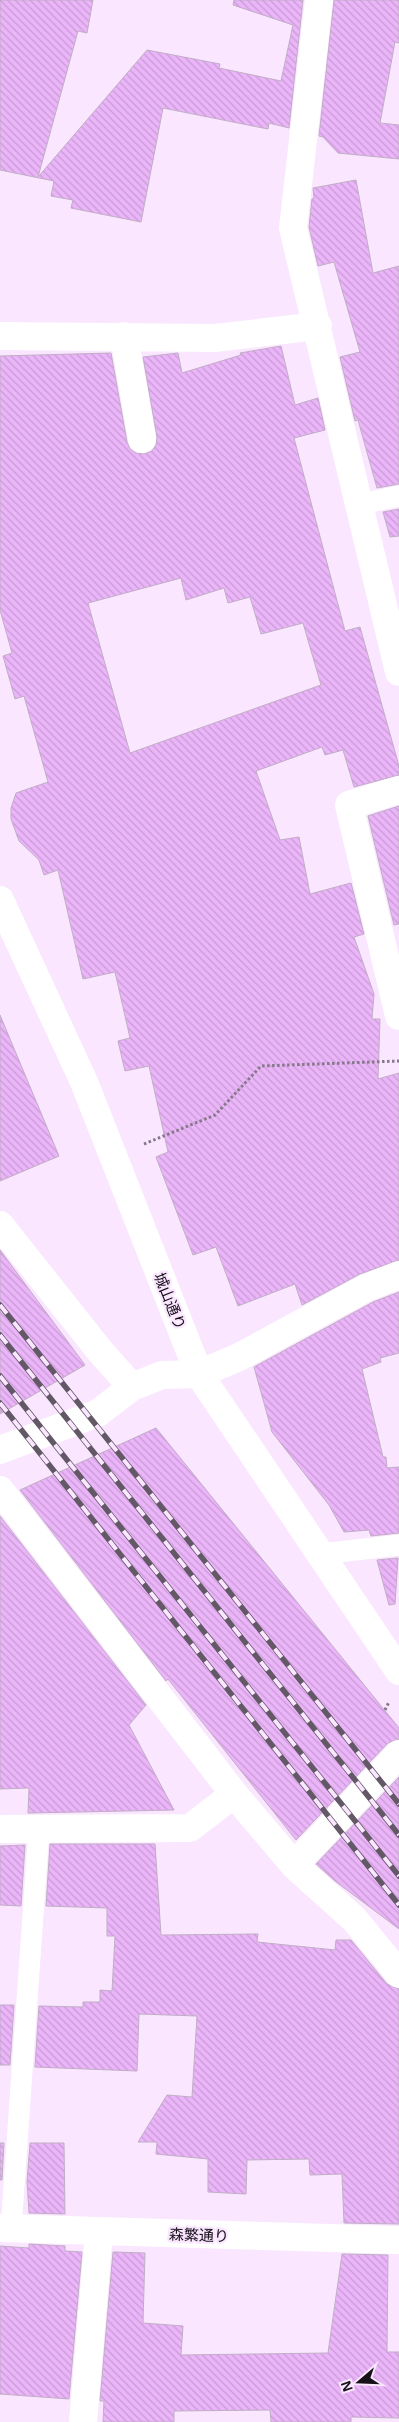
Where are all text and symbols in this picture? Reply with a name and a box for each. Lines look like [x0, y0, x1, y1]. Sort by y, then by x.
street label: 城山通り [151, 1270, 189, 1332]
street label: 森繁通り [169, 2225, 229, 2245]
north arrow [334, 2357, 384, 2407]
text: N [337, 2379, 356, 2394]

